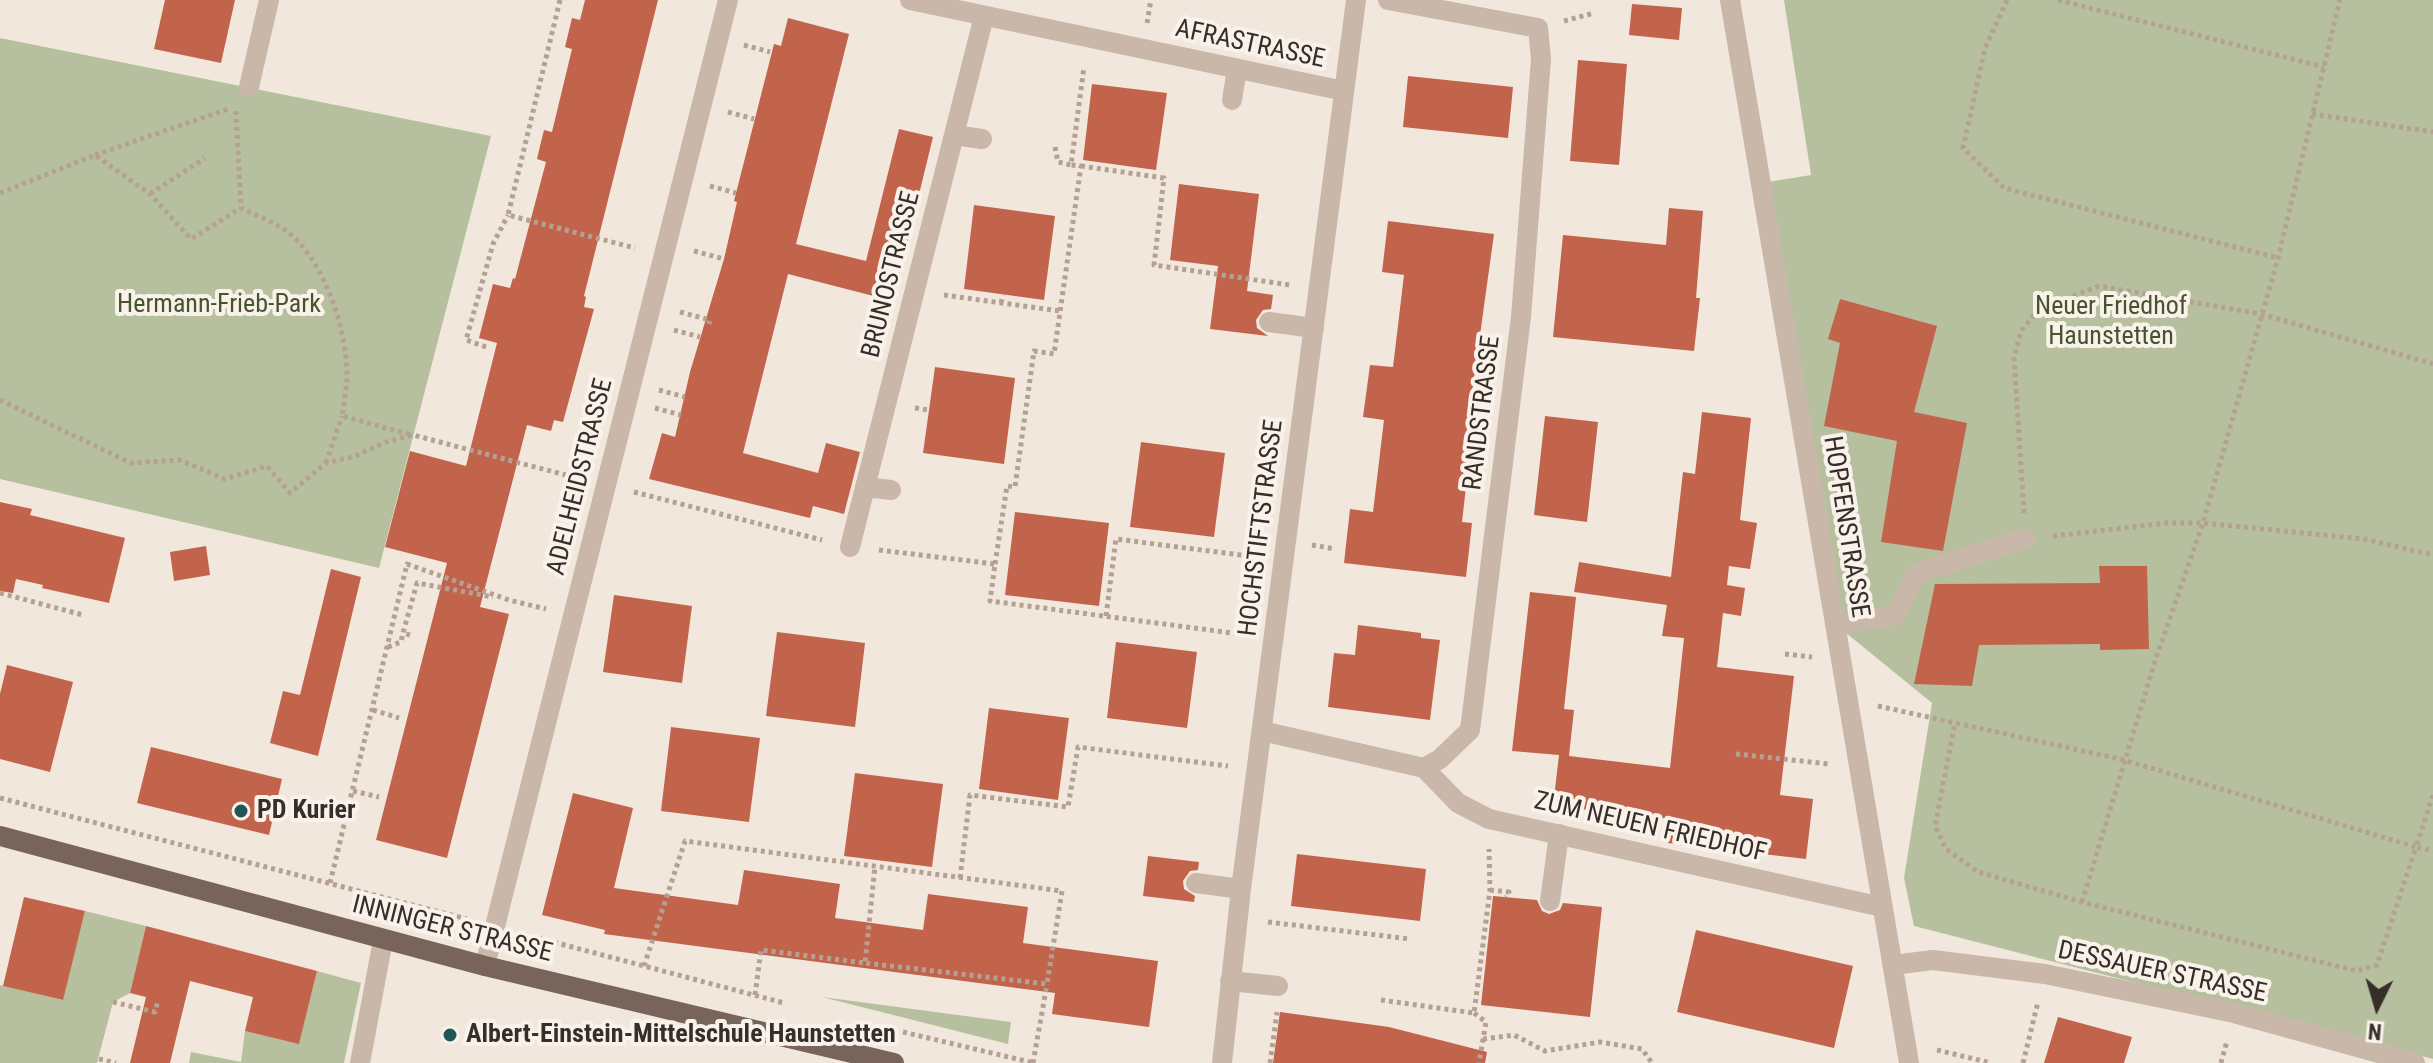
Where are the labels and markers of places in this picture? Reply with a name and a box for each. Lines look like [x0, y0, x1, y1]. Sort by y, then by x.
place label: PD Kurier [257, 795, 356, 827]
marker: PD Kurier [232, 802, 250, 820]
place label: Albert-Einstein-Mittelschule Haunstetten [466, 1019, 896, 1051]
marker: Albert-Einstein-Mittelschule Haunstetten [441, 1026, 459, 1044]

